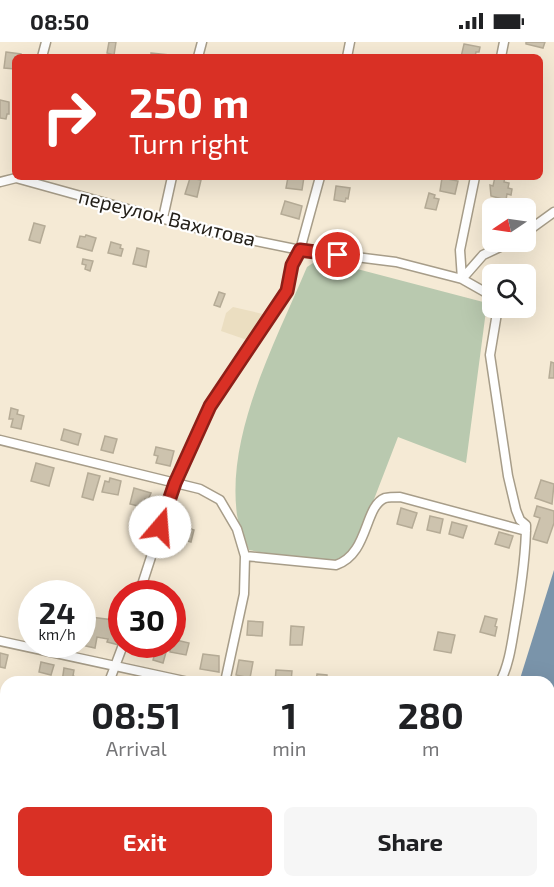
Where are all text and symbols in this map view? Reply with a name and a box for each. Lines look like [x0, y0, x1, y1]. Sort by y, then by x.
text: 08:50 [30, 8, 89, 34]
text: 250 m [129, 76, 249, 126]
icon: right [30, 78, 108, 156]
text: Turn right [129, 127, 249, 159]
street label: переулок Вахитова [76, 183, 258, 252]
north arrow [482, 198, 536, 252]
map controls [482, 198, 536, 318]
pin [312, 229, 363, 280]
icon: arrive [321, 238, 354, 271]
button: search [482, 264, 536, 318]
position arrow [128, 495, 192, 559]
speed limit sign: 30 [108, 580, 186, 658]
text: 24 [39, 594, 75, 630]
text: km/h [38, 625, 76, 643]
text: 08:51 [91, 693, 181, 736]
text: 1 [282, 693, 297, 736]
text: 280 [398, 693, 464, 736]
text: Arrival [106, 736, 167, 760]
text: min [272, 736, 306, 760]
text: m [422, 736, 439, 760]
button: Exit [18, 807, 272, 876]
button: Share [284, 807, 537, 876]

